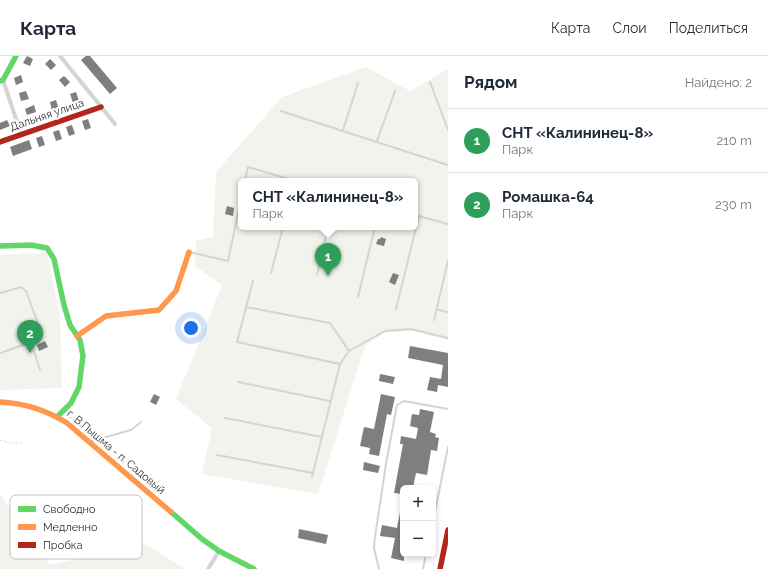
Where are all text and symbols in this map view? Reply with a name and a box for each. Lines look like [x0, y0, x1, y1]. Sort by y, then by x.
text: Карта [20, 17, 76, 39]
text: Карта [551, 20, 590, 36]
text: Слои [612, 20, 647, 36]
text: Поделиться [669, 20, 748, 36]
text: Рядом [464, 72, 517, 92]
text: Найдено: 2 [685, 75, 752, 90]
street label: Дальняя улица [8, 96, 86, 134]
text: СНТ «Калининец-8» [502, 124, 653, 142]
text: 1 [474, 133, 480, 148]
text: 210 m [716, 133, 752, 148]
text: Парк [502, 142, 533, 157]
popup [238, 178, 418, 230]
text: СНТ «Калининец-8» [252, 188, 404, 206]
text: Ромашка-64 [502, 188, 594, 206]
text: 2 [473, 197, 481, 212]
text: 230 m [715, 197, 752, 212]
text: Парк [252, 206, 284, 221]
text: Парк [502, 206, 533, 221]
pin: 1 [315, 243, 341, 276]
your location [181, 318, 201, 338]
pin: 2 [17, 320, 43, 353]
street label: г. В.Пышма - п. Садовый [64, 407, 168, 497]
map controls [400, 485, 436, 557]
button: + [400, 485, 436, 521]
legend [10, 495, 142, 559]
text: Свободно [43, 503, 96, 516]
text: Медленно [43, 521, 98, 534]
button: − [400, 521, 436, 557]
text: Пробка [43, 539, 83, 552]

